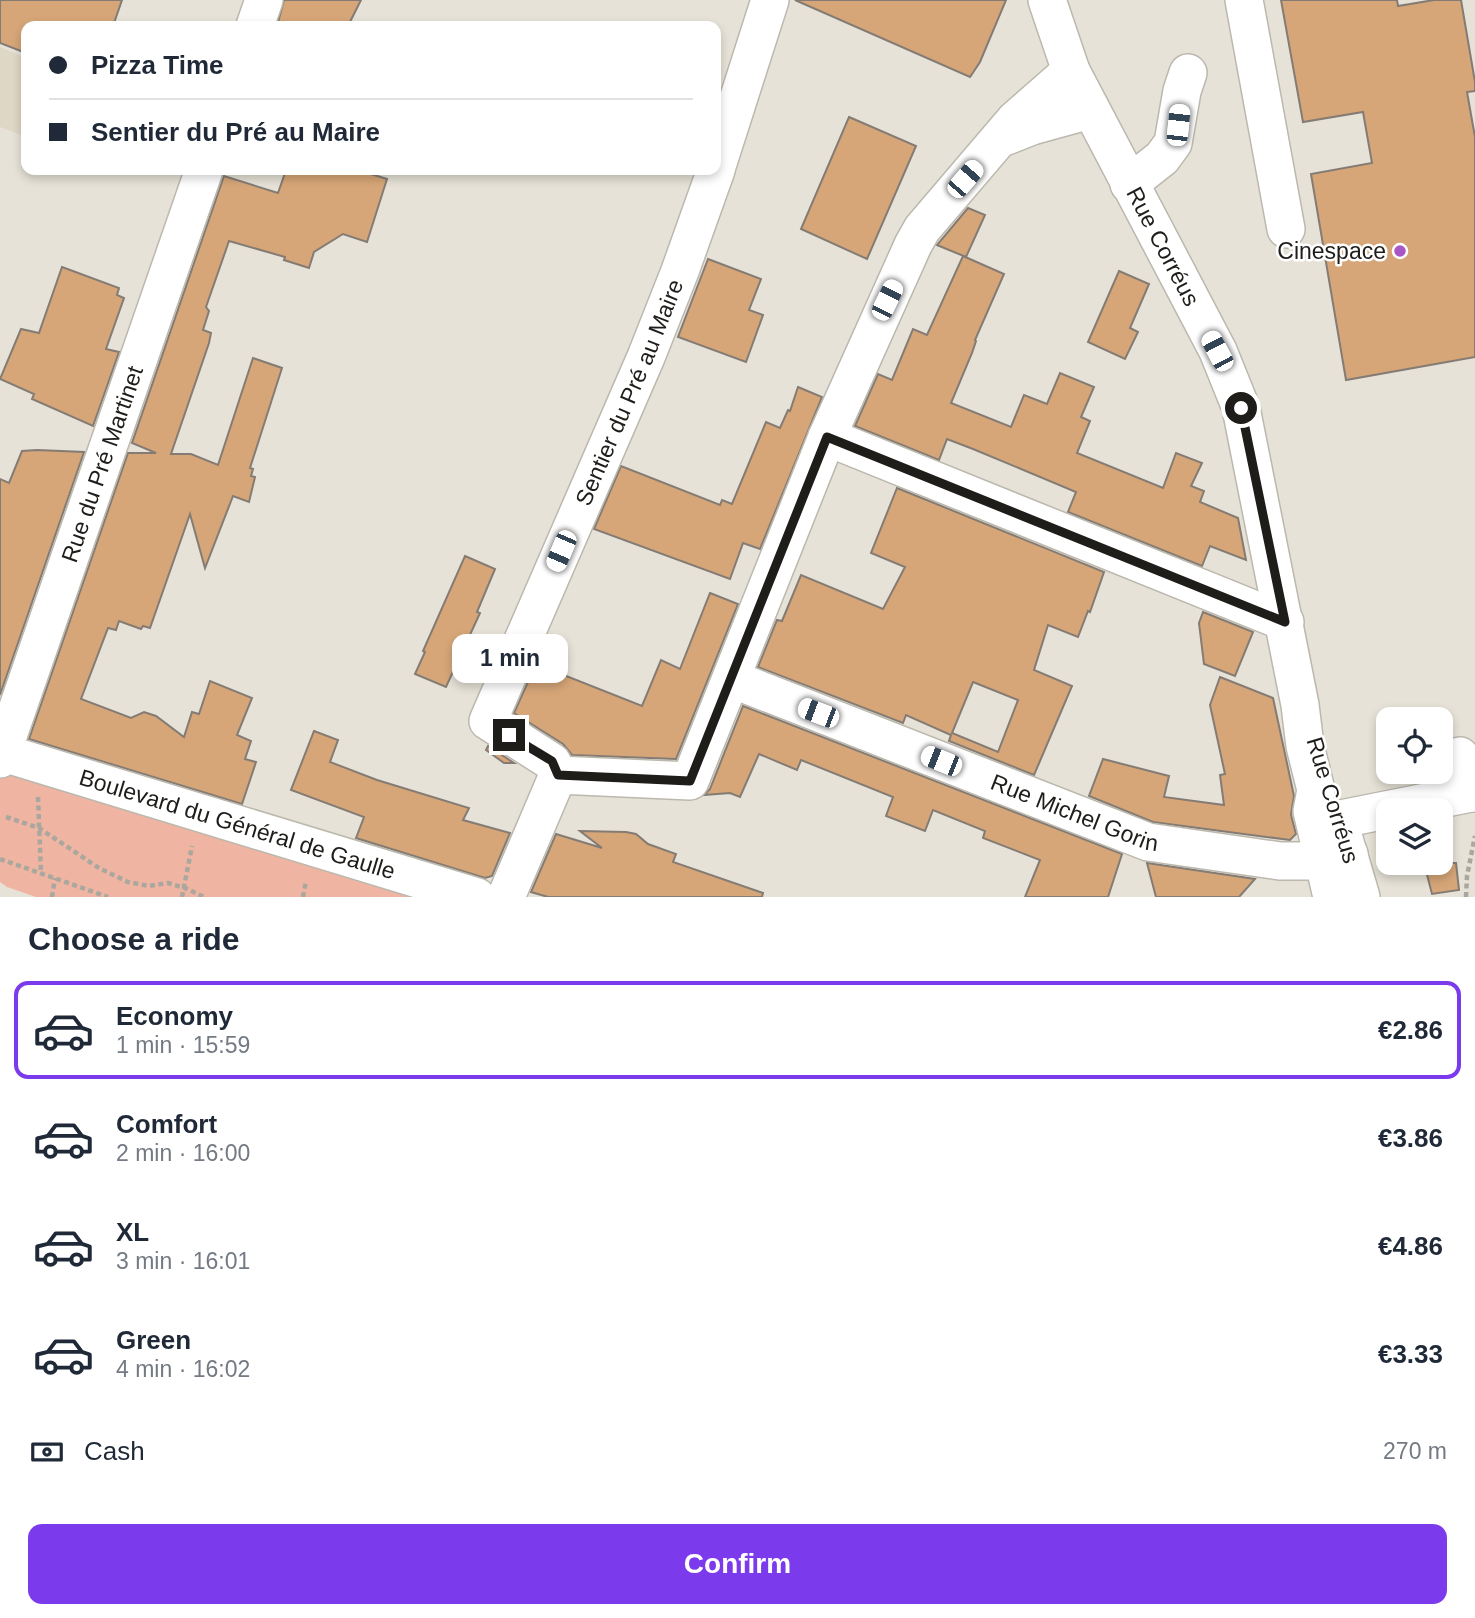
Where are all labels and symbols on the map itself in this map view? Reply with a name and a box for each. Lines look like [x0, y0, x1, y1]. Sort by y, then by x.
car [1166, 103, 1191, 147]
car [944, 156, 987, 202]
street label: Rue Corréus [1121, 183, 1205, 310]
place label: Cinespace [1277, 238, 1386, 264]
marker: Cinespace [1392, 243, 1408, 259]
street label: Sentier du Pré au Maire [570, 276, 688, 510]
car [869, 277, 906, 323]
car [1198, 328, 1237, 374]
street label: Rue du Pré Martinet [56, 362, 148, 566]
route start [1225, 392, 1257, 424]
car [544, 528, 579, 574]
callout: 1 min [451, 634, 567, 682]
car [795, 696, 842, 730]
route end [493, 719, 525, 751]
street label: Rue Corréus [1302, 734, 1364, 866]
car [918, 743, 965, 779]
street label: Boulevard du Général de Gaulle [76, 764, 398, 884]
street label: Rue Michel Gorin [987, 769, 1160, 856]

